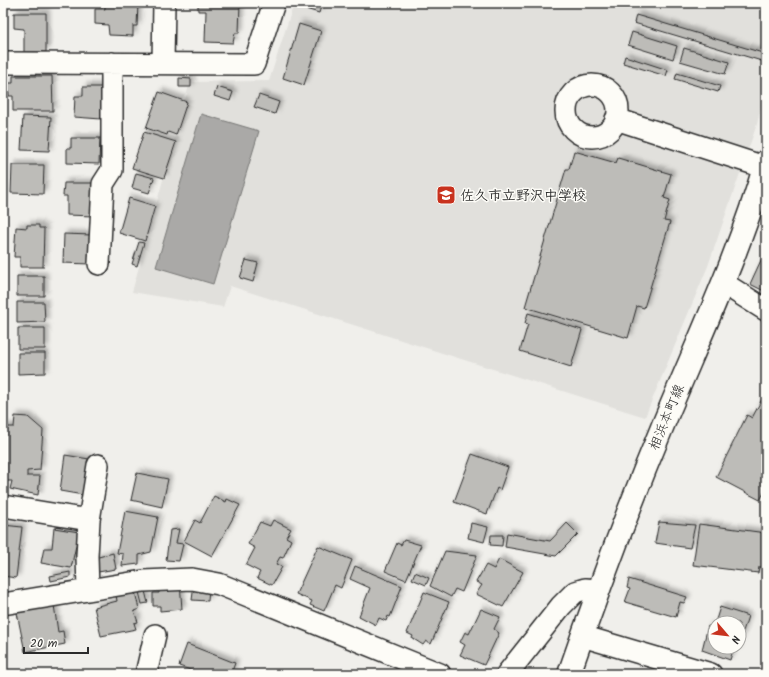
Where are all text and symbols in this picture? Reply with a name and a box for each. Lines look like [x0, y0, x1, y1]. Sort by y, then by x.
school or university icon: 佐久市立野沢中学校 [435, 184, 457, 206]
place label: 佐久市立野沢中学校 [460, 185, 586, 207]
street label: 相浜本町線 [643, 381, 691, 454]
north arrow [707, 615, 747, 655]
scale bar [24, 629, 88, 655]
text: N [725, 632, 745, 647]
text: 20 m [30, 634, 58, 653]

